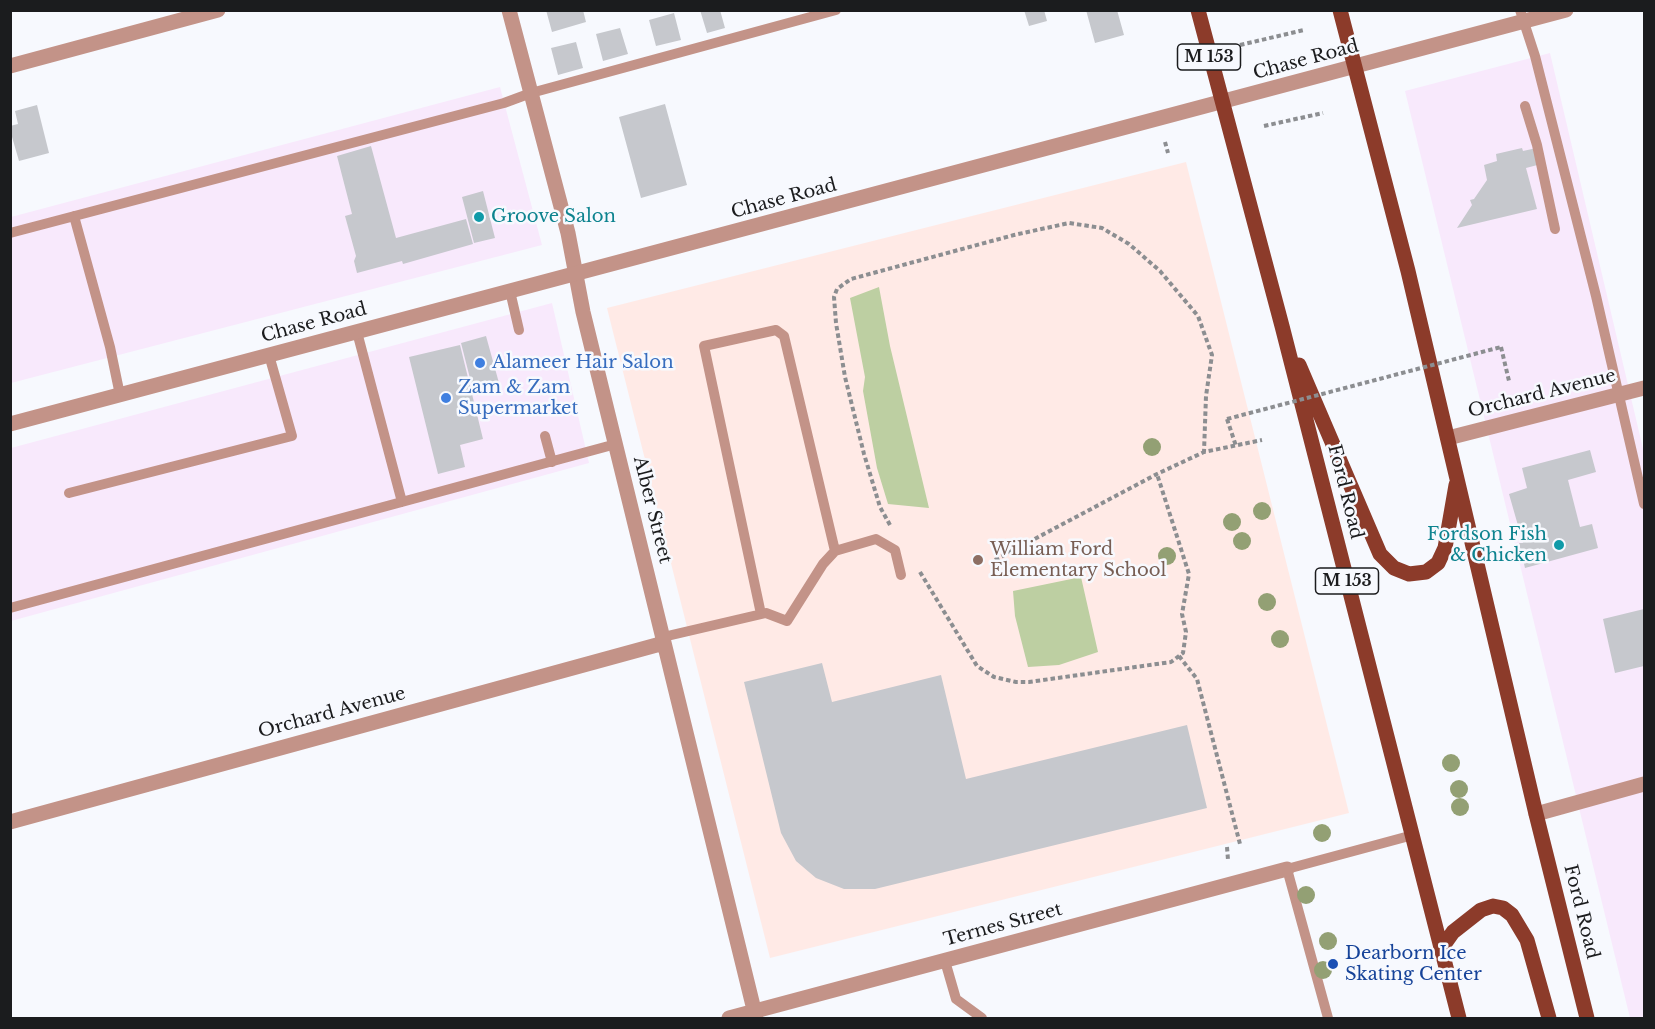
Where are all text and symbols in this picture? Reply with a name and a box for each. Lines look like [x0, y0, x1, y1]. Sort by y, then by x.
street label: Chase Road [1251, 36, 1361, 84]
road number: M 153 [1178, 44, 1240, 70]
street label: Chase Road [729, 175, 839, 223]
place label: Groove Salon [491, 206, 616, 228]
marker: Groove Salon [472, 210, 486, 224]
street label: Chase Road [259, 299, 369, 347]
place label: Alameer Hair Salon [492, 352, 674, 374]
marker: Alameer Hair Salon [473, 356, 487, 370]
street label: Orchard Avenue [1466, 365, 1618, 423]
place label: Zam & Zam Supermarket [458, 377, 578, 420]
marker: Zam & Zam Supermarket [439, 391, 453, 405]
street label: Ford Road [1323, 442, 1367, 542]
street label: Alber Street [628, 454, 676, 566]
place label: Fordson Fish & Chicken [1427, 524, 1547, 566]
marker: Fordson Fish & Chicken [1552, 538, 1566, 552]
place label: William Ford Elementary School [990, 539, 1166, 582]
marker: William Ford Elementary School [971, 553, 985, 567]
road number: M 153 [1316, 568, 1378, 594]
street label: Orchard Avenue [256, 683, 408, 743]
street label: Ford Road [1559, 862, 1603, 962]
street label: Ternes Street [941, 899, 1065, 951]
place label: Dearborn Ice Skating Center [1345, 943, 1482, 986]
marker: Dearborn Ice Skating Center [1326, 957, 1340, 971]

